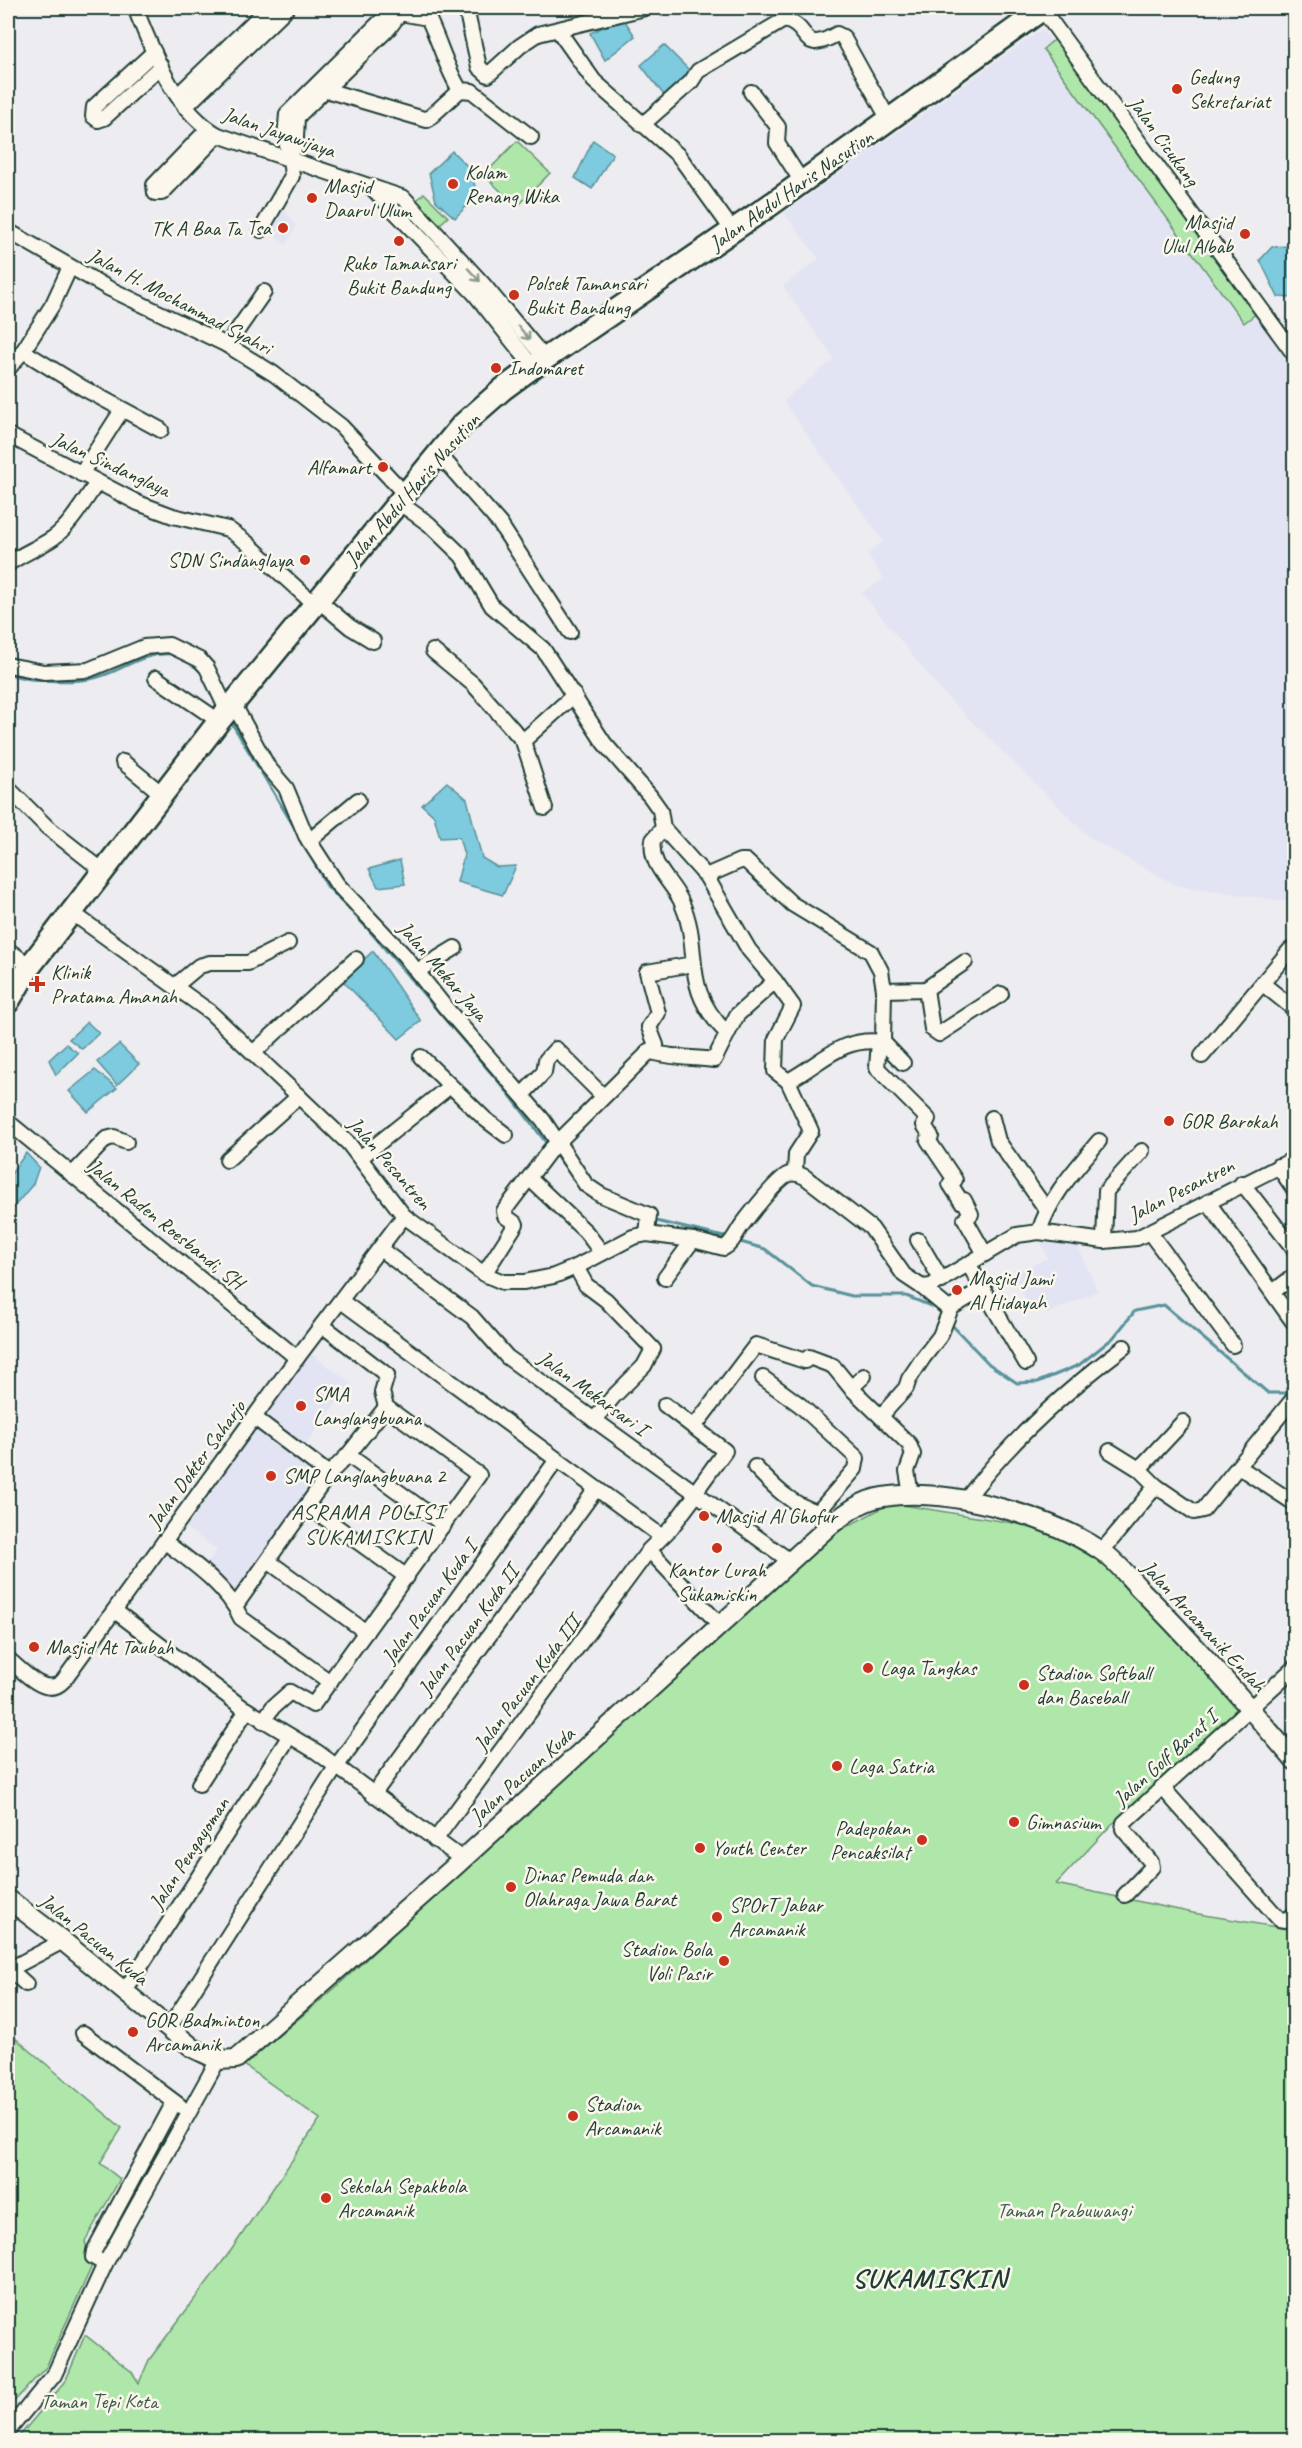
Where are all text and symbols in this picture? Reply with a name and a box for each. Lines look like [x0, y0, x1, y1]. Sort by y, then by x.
place label: Gedung Sekretariat [1189, 64, 1272, 114]
marker: Gedung Sekretariat [1170, 82, 1184, 96]
street label: Jalan Cicukang [1122, 90, 1206, 192]
street label: Jalan Jayawijaya [218, 100, 340, 164]
street label: Jalan Abdul Haris Nasution [703, 123, 878, 257]
place label: Kolam Renang Wika [465, 159, 560, 209]
place label: Masjid Daarul Ulum [324, 173, 413, 223]
marker: Kolam Renang Wika [446, 177, 460, 191]
marker: Masjid Daarul Ulum [305, 191, 319, 205]
place label: Masjid Ulul Albab [1162, 209, 1236, 259]
place label: TK A Baa Ta Tsa [151, 215, 273, 241]
marker: TK A Baa Ta Tsa [276, 221, 290, 235]
marker: Masjid Ulul Albab [1238, 227, 1252, 241]
marker: Ruko Tamansari Bukit Bandung [392, 234, 406, 248]
street label: Jalan H. Mochammad Syahri [83, 241, 279, 362]
place label: Ruko Tamansari Bukit Bandung [342, 250, 459, 300]
one-way arrow [467, 267, 481, 282]
place label: Polsek Tamansari Bukit Bandung [526, 270, 649, 320]
marker: Polsek Tamansari Bukit Bandung [507, 288, 521, 302]
one-way arrow [517, 324, 530, 340]
place label: Indomaret [508, 355, 585, 381]
marker: Indomaret [489, 361, 503, 375]
street label: Jalan Abdul Haris Nasution [338, 407, 486, 572]
street label: Jalan Sindanglaya [47, 425, 176, 504]
place label: Alfamart [307, 454, 373, 480]
marker: Alfamart [376, 460, 390, 474]
place label: SDN Sindanglaya [168, 547, 295, 573]
marker: SDN Sindanglaya [298, 553, 312, 567]
street label: Jalan Mekar Jaya [392, 915, 495, 1028]
place label: Klinik Pratama Amanah [51, 959, 178, 1009]
marker: Klinik Pratama Amanah [28, 975, 46, 993]
place label: GOR Barokah [1181, 1108, 1278, 1134]
street label: Jalan Pesantren [342, 1110, 438, 1215]
marker: GOR Barokah [1162, 1114, 1176, 1128]
street label: Jalan Raden Roesbandi, SH [82, 1152, 252, 1297]
street label: Jalan Pesantren [1123, 1152, 1239, 1228]
place label: Masjid Jami Al Hidayah [969, 1265, 1056, 1315]
marker: Masjid Jami Al Hidayah [950, 1283, 964, 1297]
street label: Jalan Mekarsari I [532, 1344, 656, 1444]
place label: SMA Langlangbuana [313, 1381, 422, 1431]
street label: Jalan Dokter Saharjo [140, 1394, 252, 1534]
marker: SMA Langlangbuana [294, 1399, 308, 1413]
place label: SMP Langlangbuana 2 [283, 1463, 447, 1489]
marker: SMP Langlangbuana 2 [264, 1469, 278, 1483]
district label: ASRAMA POLISI SUKAMISKIN [291, 1498, 448, 1551]
place label: Masjid Al Ghofur [716, 1503, 839, 1529]
marker: Masjid Al Ghofur [697, 1509, 711, 1523]
street label: Jalan Pacuan Kuda I [375, 1532, 485, 1669]
marker: Kantor Lurah Sukamiskin [710, 1541, 724, 1555]
street label: Jalan Arcamanik Endah [1135, 1554, 1273, 1698]
street label: Jalan Pacuan Kuda II [411, 1556, 527, 1701]
place label: Kantor Lurah Sukamiskin [668, 1557, 768, 1607]
street label: Jalan Pacuan Kuda III [467, 1606, 589, 1757]
place label: Masjid At Taubah [46, 1634, 174, 1660]
marker: Masjid At Taubah [27, 1640, 41, 1654]
place label: Laga Tangkas [880, 1655, 978, 1681]
place label: Stadion Softball dan Baseball [1036, 1660, 1155, 1710]
marker: Laga Tangkas [861, 1661, 875, 1675]
marker: Stadion Softball dan Baseball [1017, 1678, 1031, 1692]
street label: Jalan Golf Barat I [1107, 1701, 1226, 1812]
street label: Jalan Pacuan Kuda [463, 1720, 581, 1830]
place label: Laga Satria [849, 1753, 935, 1779]
marker: Laga Satria [830, 1759, 844, 1773]
street label: Jalan Pengayoman [143, 1791, 235, 1915]
place label: Gimnasium [1026, 1809, 1103, 1835]
place label: Padepokan Pencaksilat [830, 1815, 913, 1865]
marker: Gimnasium [1007, 1815, 1021, 1829]
marker: Padepokan Pencaksilat [915, 1833, 929, 1847]
place label: Youth Center [712, 1835, 807, 1861]
marker: Youth Center [693, 1841, 707, 1855]
place label: Dinas Pemuda dan Olahraga Jawa Barat [523, 1862, 678, 1912]
marker: Dinas Pemuda dan Olahraga Jawa Barat [504, 1880, 518, 1894]
street label: Jalan Pacuan Kuda [34, 1887, 155, 1992]
place label: SPOrT Jabar Arcamanik [729, 1892, 824, 1942]
marker: SPOrT Jabar Arcamanik [710, 1910, 724, 1924]
place label: Stadion Bola Voli Pasir [621, 1936, 714, 1986]
marker: Stadion Bola Voli Pasir [717, 1954, 731, 1968]
place label: GOR Badminton Arcamanik [145, 2007, 260, 2057]
marker: GOR Badminton Arcamanik [126, 2025, 140, 2039]
place label: Stadion Arcamanik [585, 2091, 662, 2141]
marker: Stadion Arcamanik [566, 2109, 580, 2123]
place label: Sekolah Sepakbola Arcamanik [338, 2173, 468, 2223]
marker: Sekolah Sepakbola Arcamanik [319, 2191, 333, 2205]
park label: Taman Prabuwangi [997, 2197, 1134, 2223]
district label: SUKAMISKIN [852, 2261, 1010, 2295]
park label: Taman Tepi Kota [40, 2388, 160, 2414]

